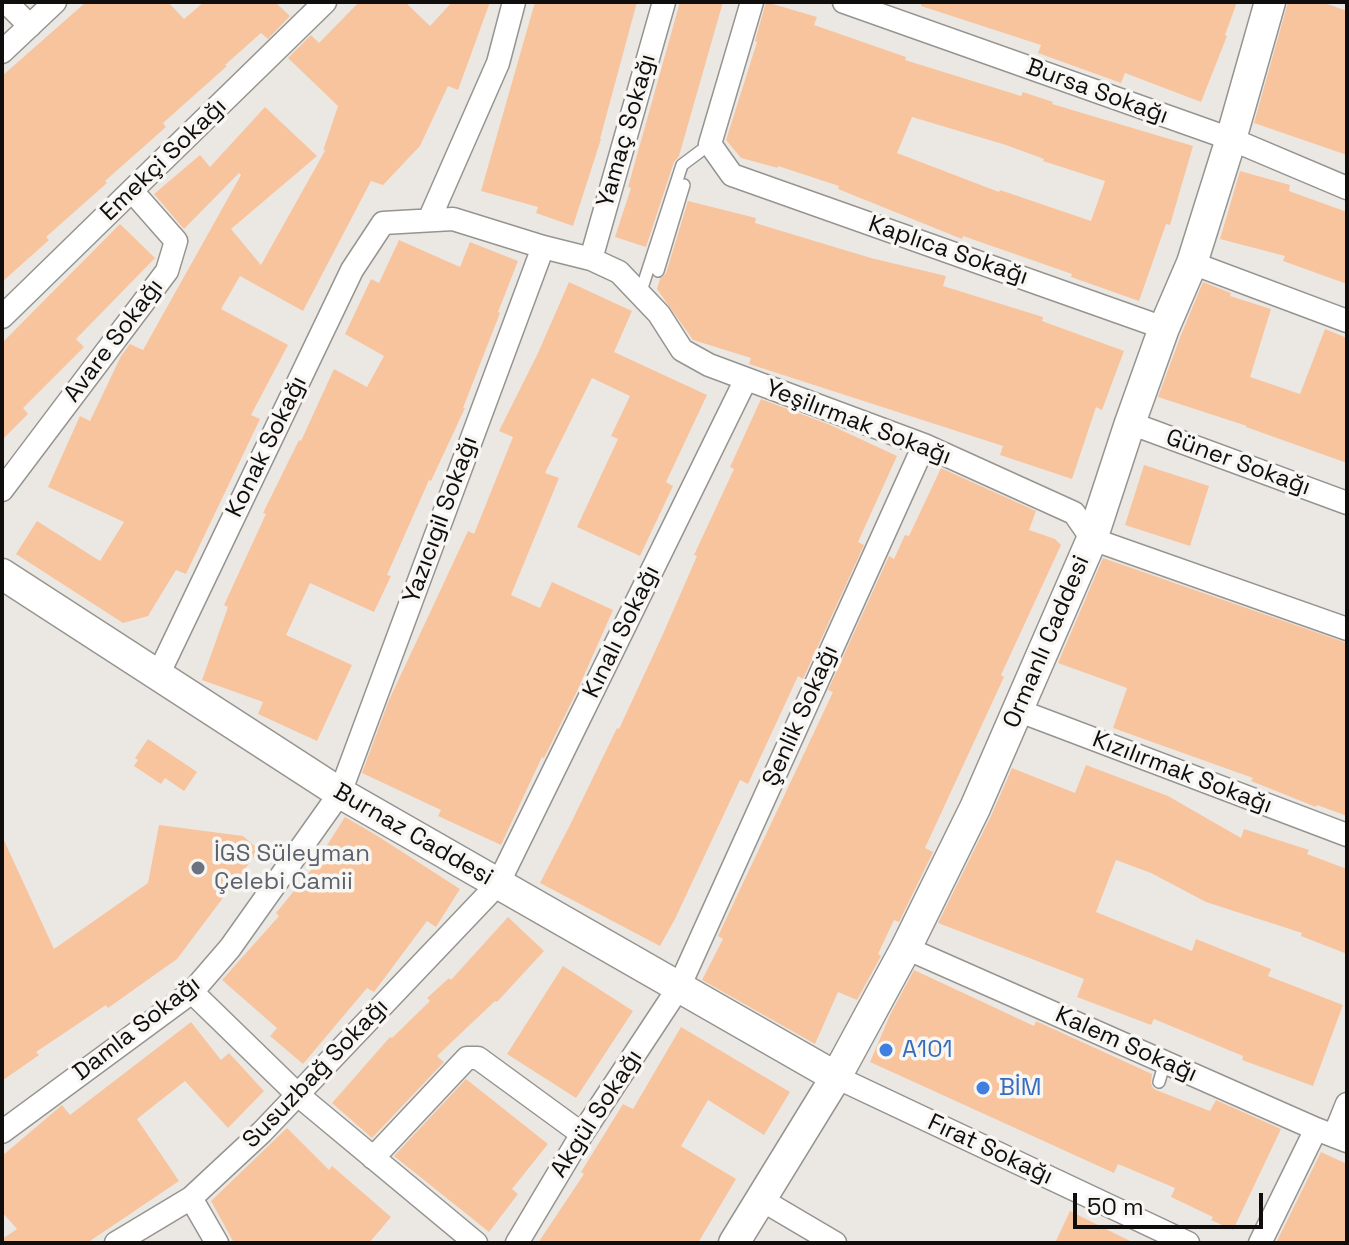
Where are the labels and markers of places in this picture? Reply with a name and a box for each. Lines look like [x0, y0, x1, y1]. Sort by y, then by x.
place label: İGS Süleyman Çelebi Camii [214, 840, 370, 896]
marker: İGS Süleyman Çelebi Camii [189, 859, 207, 877]
place label: A101 [902, 1036, 953, 1064]
marker: A101 [877, 1041, 895, 1059]
place label: BİM [999, 1074, 1041, 1102]
marker: BİM [974, 1079, 992, 1097]

